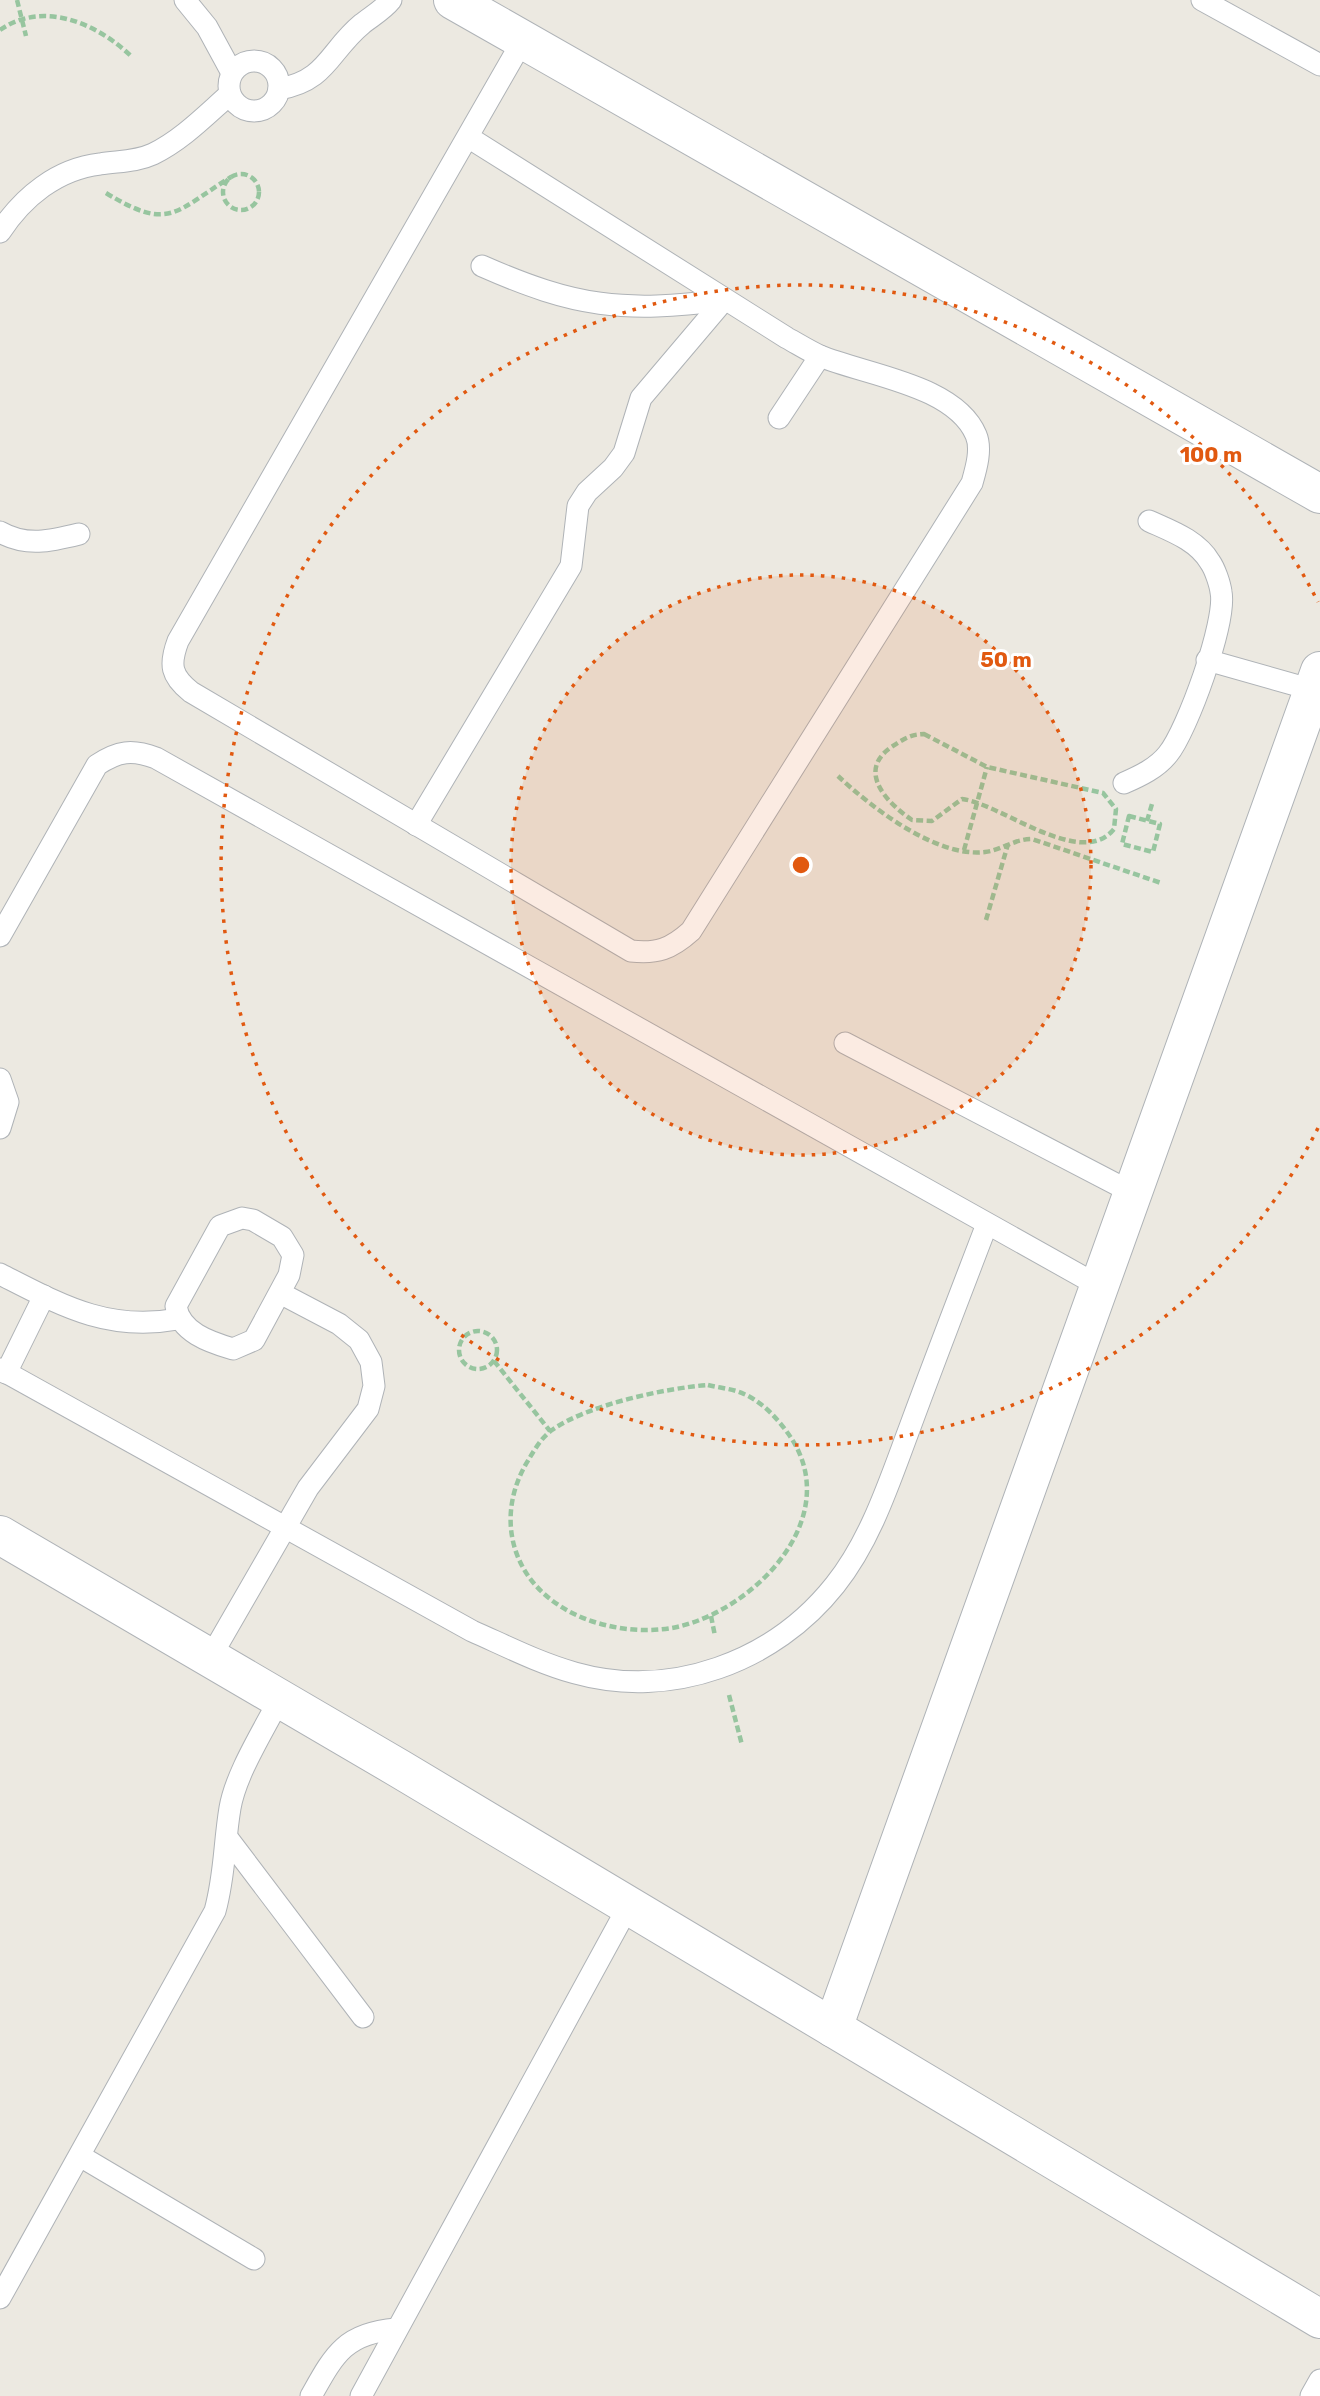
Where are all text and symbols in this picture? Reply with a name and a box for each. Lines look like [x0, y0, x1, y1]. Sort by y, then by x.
text: 100 m [1180, 442, 1242, 467]
text: 50 m [980, 647, 1032, 672]
centre of rings [789, 853, 813, 877]

